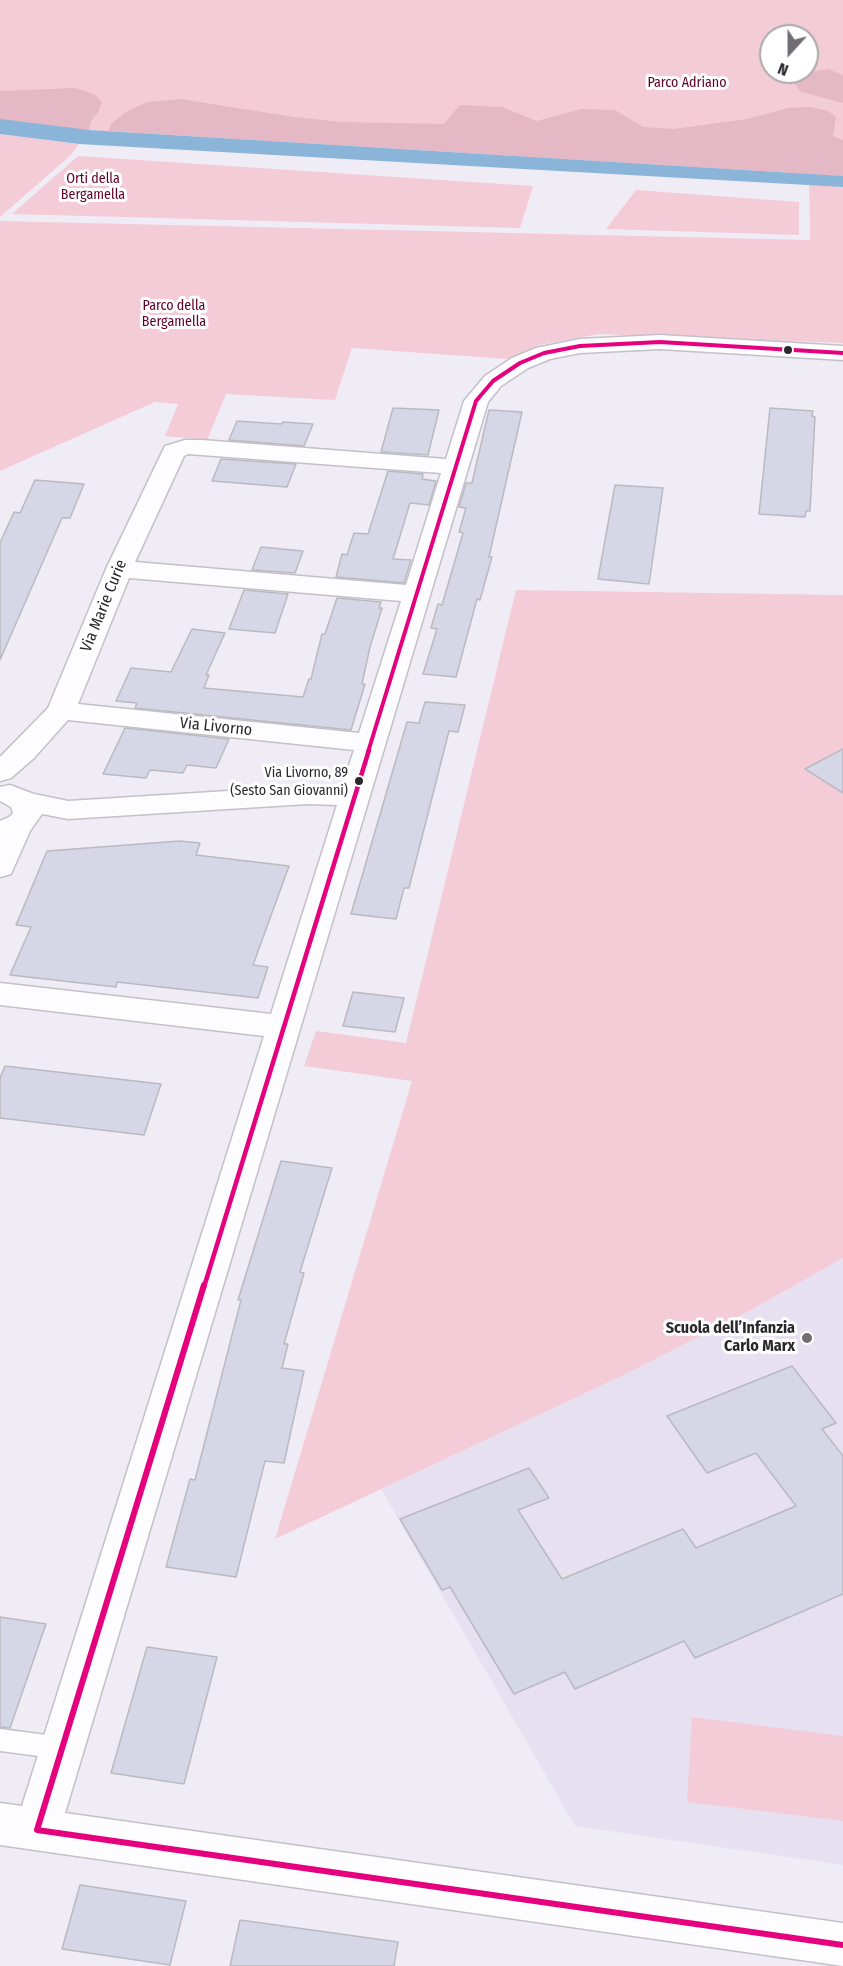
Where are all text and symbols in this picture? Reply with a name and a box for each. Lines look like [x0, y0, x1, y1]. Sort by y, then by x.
north arrow [759, 24, 819, 84]
text: N [775, 59, 791, 80]
park label: Parco Adriano [647, 75, 727, 91]
park label: Orti della Bergamella [61, 171, 125, 204]
park label: Parco della Bergamella [142, 298, 206, 330]
unlabelled marker [782, 344, 794, 356]
street label: Via Marie Curie [77, 557, 131, 655]
street label: Via Livorno [179, 714, 253, 740]
place label: Via Livorno, 89 (Sesto San Giovanni) [230, 765, 348, 798]
marker: Via Livorno, 89 (Sesto San Giovanni) [353, 775, 365, 787]
place label: Scuola dell’Infanzia Carlo Marx [666, 1319, 795, 1357]
marker: Scuola dell’Infanzia Carlo Marx [800, 1331, 814, 1345]

